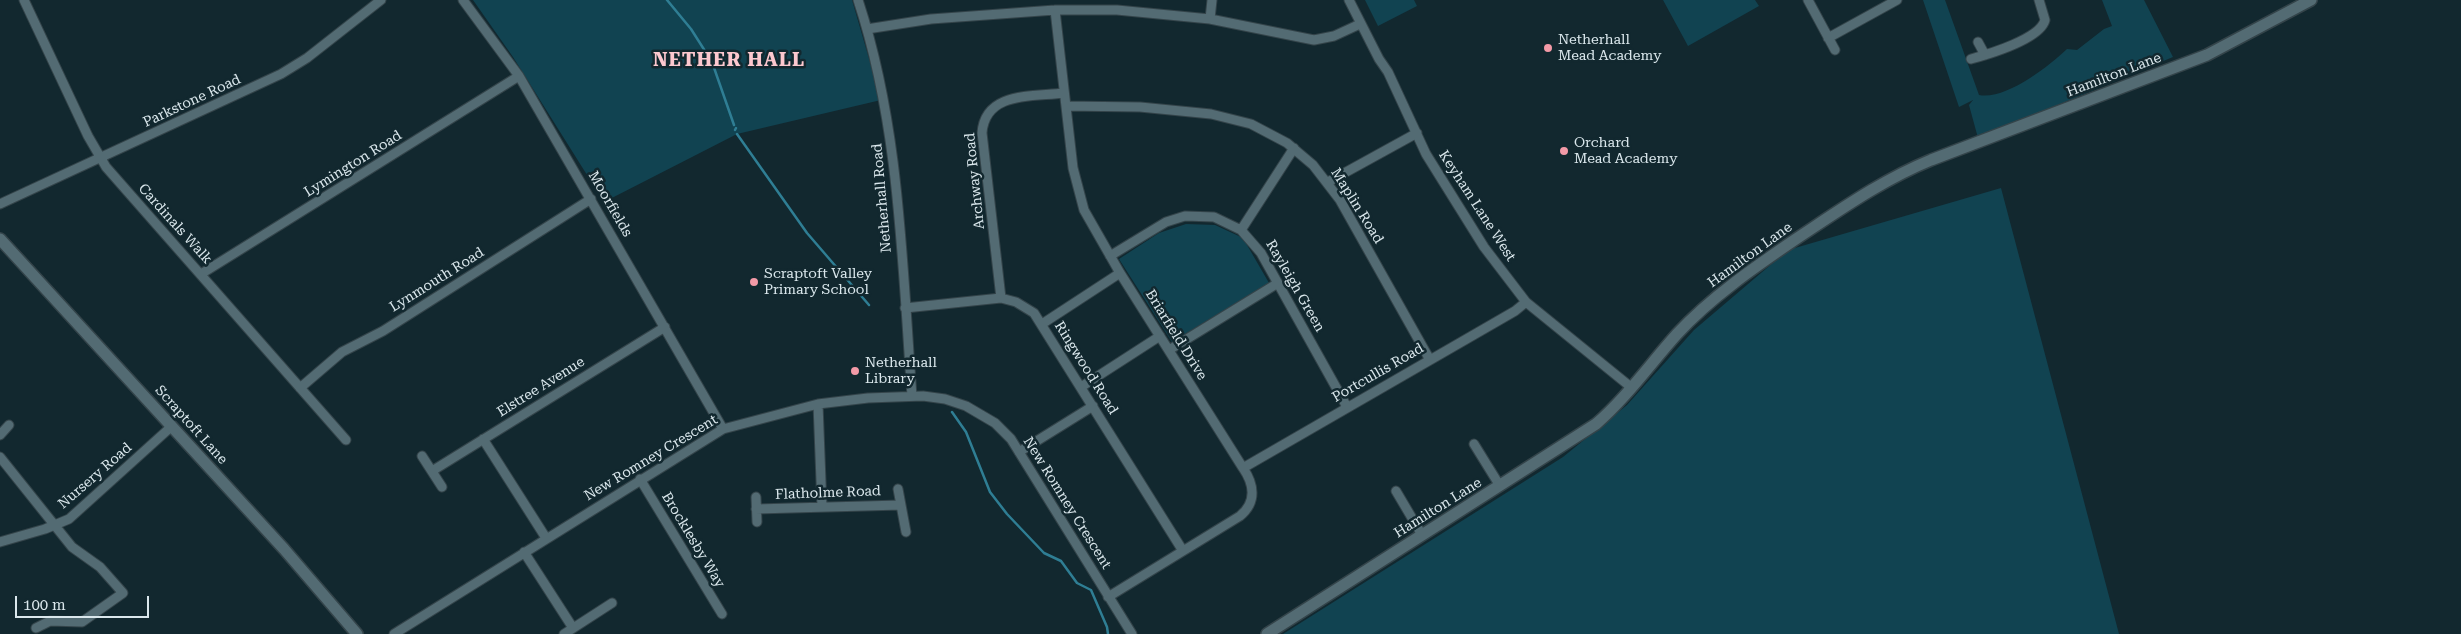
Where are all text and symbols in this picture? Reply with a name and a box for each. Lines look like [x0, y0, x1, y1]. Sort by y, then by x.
place label: Netherhall Mead Academy [1558, 32, 1661, 64]
marker: Netherhall Mead Academy [1542, 42, 1554, 54]
district label: NETHER HALL [652, 49, 806, 71]
street label: Hamilton Lane [2064, 49, 2164, 101]
street label: Parkstone Road [141, 71, 243, 131]
street label: Lymington Road [301, 127, 405, 201]
street label: Archway Road [962, 132, 988, 230]
place label: Orchard Mead Academy [1574, 135, 1677, 168]
street label: Netherhall Road [869, 143, 895, 253]
marker: Orchard Mead Academy [1558, 145, 1570, 157]
street label: Keyham Lane West [1435, 148, 1519, 264]
street label: Maplin Road [1327, 165, 1387, 247]
street label: Moorfields [584, 168, 636, 240]
street label: Cardinals Walk [135, 180, 215, 268]
street label: Hamilton Lane [1705, 219, 1795, 291]
street label: Rayleigh Green [1262, 237, 1328, 335]
street label: Lynmouth Road [387, 244, 487, 316]
place label: Scraptoft Valley Primary School [764, 266, 872, 298]
marker: Scraptoft Valley Primary School [748, 276, 760, 288]
street label: Briarfield Drive [1142, 287, 1210, 383]
street label: Ringwood Road [1051, 318, 1121, 418]
street label: Portcullis Road [1329, 340, 1427, 406]
street label: Elstree Avenue [494, 353, 588, 421]
place label: Netherhall Library [865, 355, 937, 388]
marker: Netherhall Library [849, 365, 861, 377]
street label: Scraptoft Lane [151, 382, 231, 468]
street label: New Romney Crescent [581, 411, 721, 505]
street label: New Romney Crescent [1019, 434, 1115, 572]
street label: Nursery Road [55, 439, 135, 513]
street label: Hamilton Lane [1391, 474, 1485, 542]
street label: Flatholme Road [775, 483, 881, 503]
street label: Brocklesby Way [658, 489, 728, 591]
scale bar [18, 586, 151, 618]
text: 100 m [23, 596, 66, 614]

